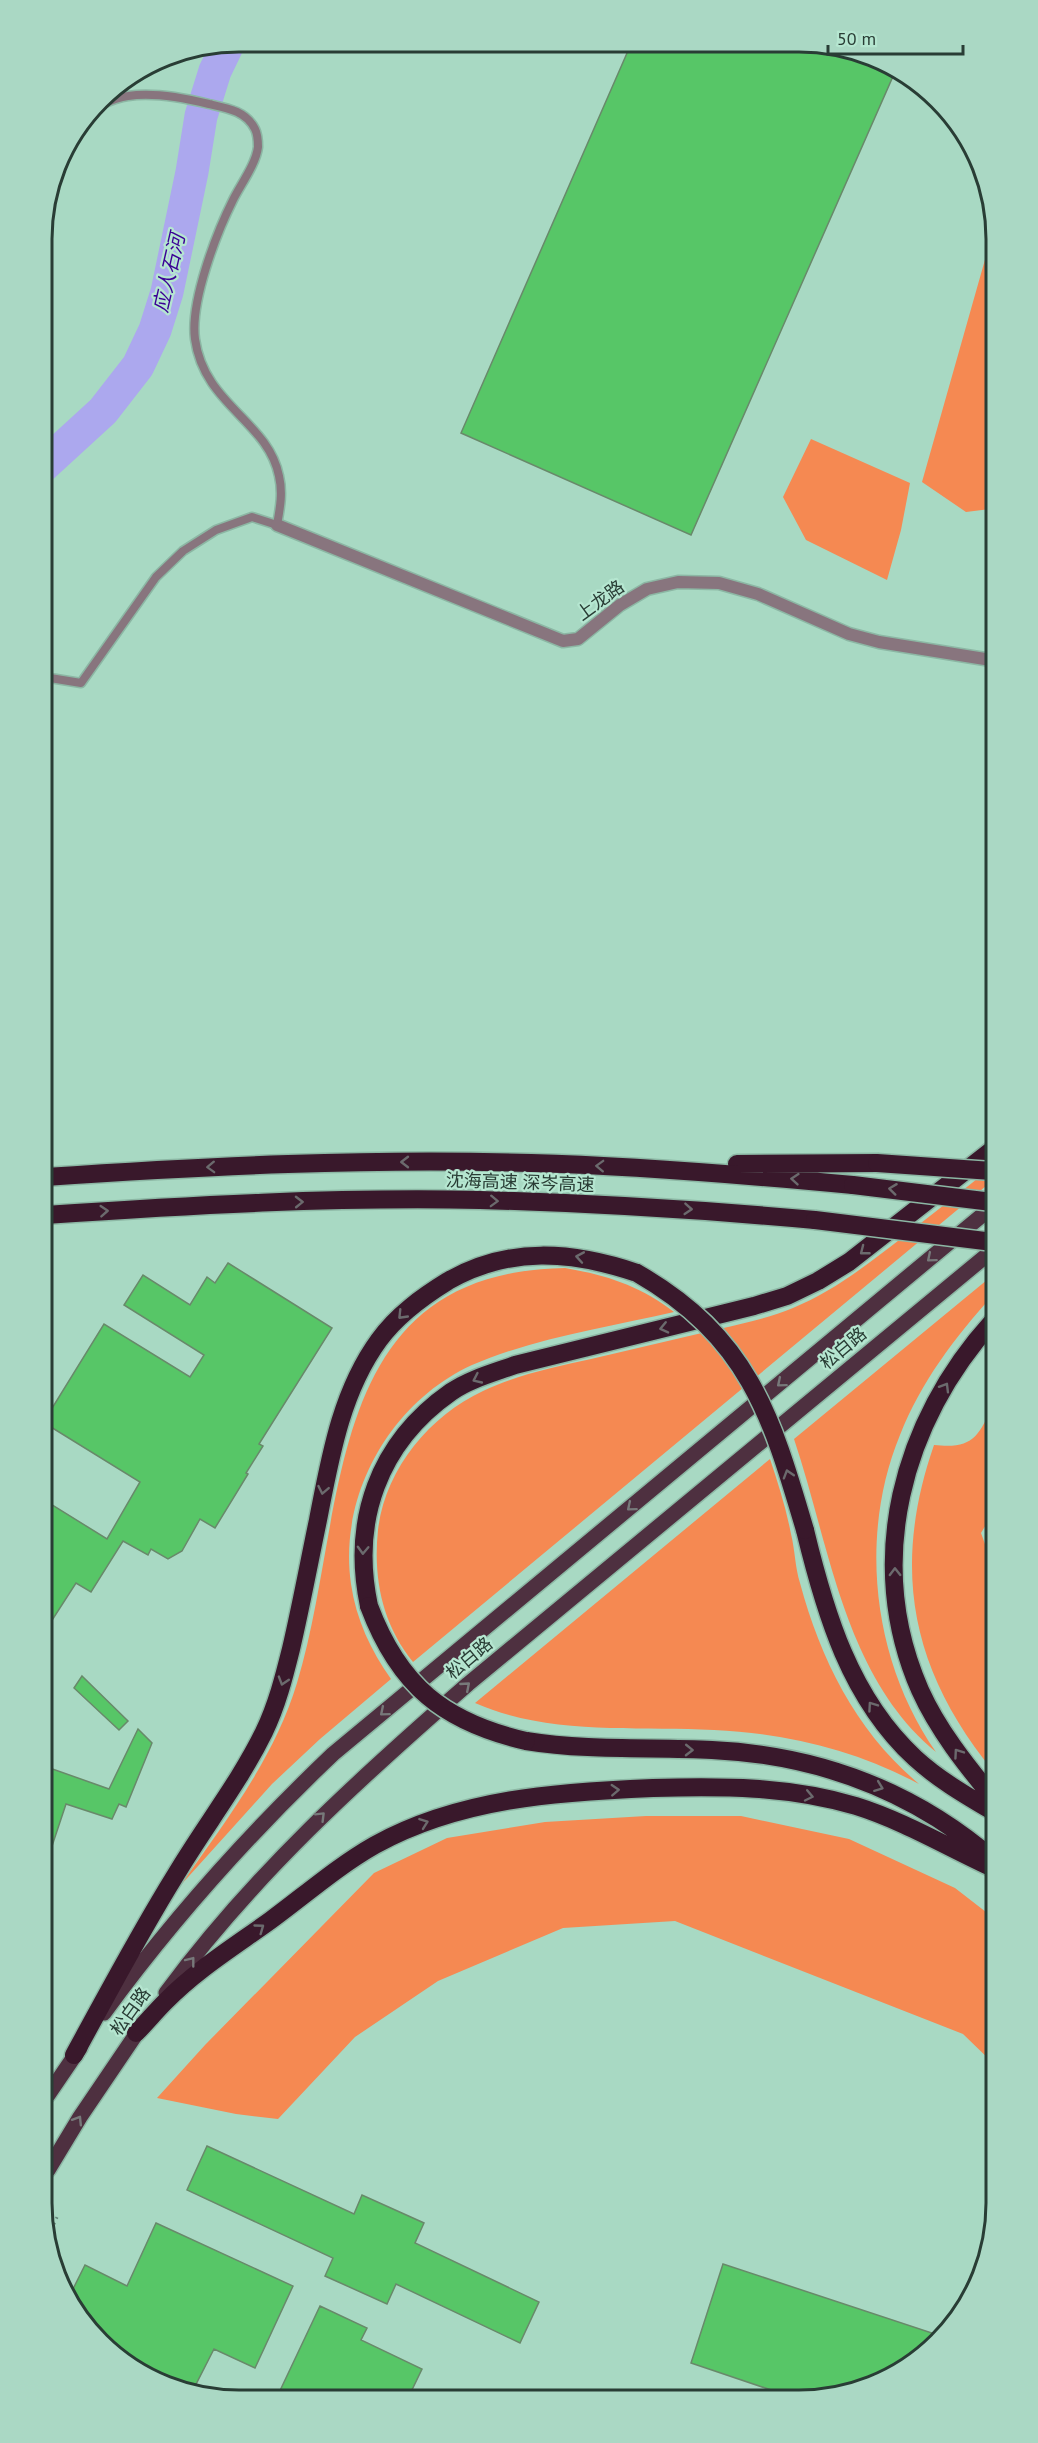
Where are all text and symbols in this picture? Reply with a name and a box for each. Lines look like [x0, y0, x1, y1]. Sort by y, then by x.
scale bar [828, 18, 963, 56]
text: 50 m [837, 27, 876, 50]
water label: 应人石河 [147, 227, 192, 315]
street label: 上龙路 [571, 575, 629, 625]
one-way arrow [401, 1156, 410, 1168]
one-way arrow [596, 1159, 605, 1172]
one-way arrow [206, 1160, 215, 1173]
street label: 沈海高速 深岑高速 [445, 1168, 595, 1196]
one-way arrow [790, 1173, 799, 1186]
one-way arrow [888, 1184, 897, 1196]
one-way arrow [489, 1195, 498, 1207]
one-way arrow [294, 1196, 303, 1208]
one-way arrow [684, 1203, 693, 1216]
one-way arrow [99, 1205, 108, 1218]
one-way arrow [859, 1243, 870, 1254]
one-way arrow [927, 1251, 938, 1262]
one-way arrow [576, 1252, 585, 1264]
one-way arrow [398, 1308, 409, 1319]
one-way arrow [660, 1320, 670, 1333]
street label: 松白路 [815, 1322, 871, 1374]
one-way arrow [472, 1372, 483, 1384]
one-way arrow [777, 1375, 788, 1386]
one-way arrow [937, 1383, 949, 1393]
one-way arrow [783, 1469, 796, 1480]
one-way arrow [318, 1485, 331, 1495]
one-way arrow [627, 1500, 638, 1511]
one-way arrow [357, 1545, 370, 1554]
one-way arrow [888, 1568, 901, 1577]
street label: 松白路 [441, 1632, 497, 1684]
one-way arrow [278, 1675, 290, 1686]
one-way arrow [459, 1682, 470, 1693]
one-way arrow [868, 1702, 879, 1713]
one-way arrow [380, 1705, 391, 1716]
one-way arrow [685, 1744, 694, 1756]
one-way arrow [954, 1749, 965, 1760]
one-way arrow [873, 1780, 884, 1792]
one-way arrow [611, 1784, 620, 1797]
one-way arrow [804, 1789, 814, 1802]
one-way arrow [314, 1813, 325, 1824]
one-way arrow [418, 1818, 429, 1830]
one-way arrow [254, 1924, 265, 1935]
one-way arrow [183, 1957, 194, 1968]
street label: 松白路 [105, 1982, 155, 2040]
one-way arrow [71, 2116, 83, 2126]

